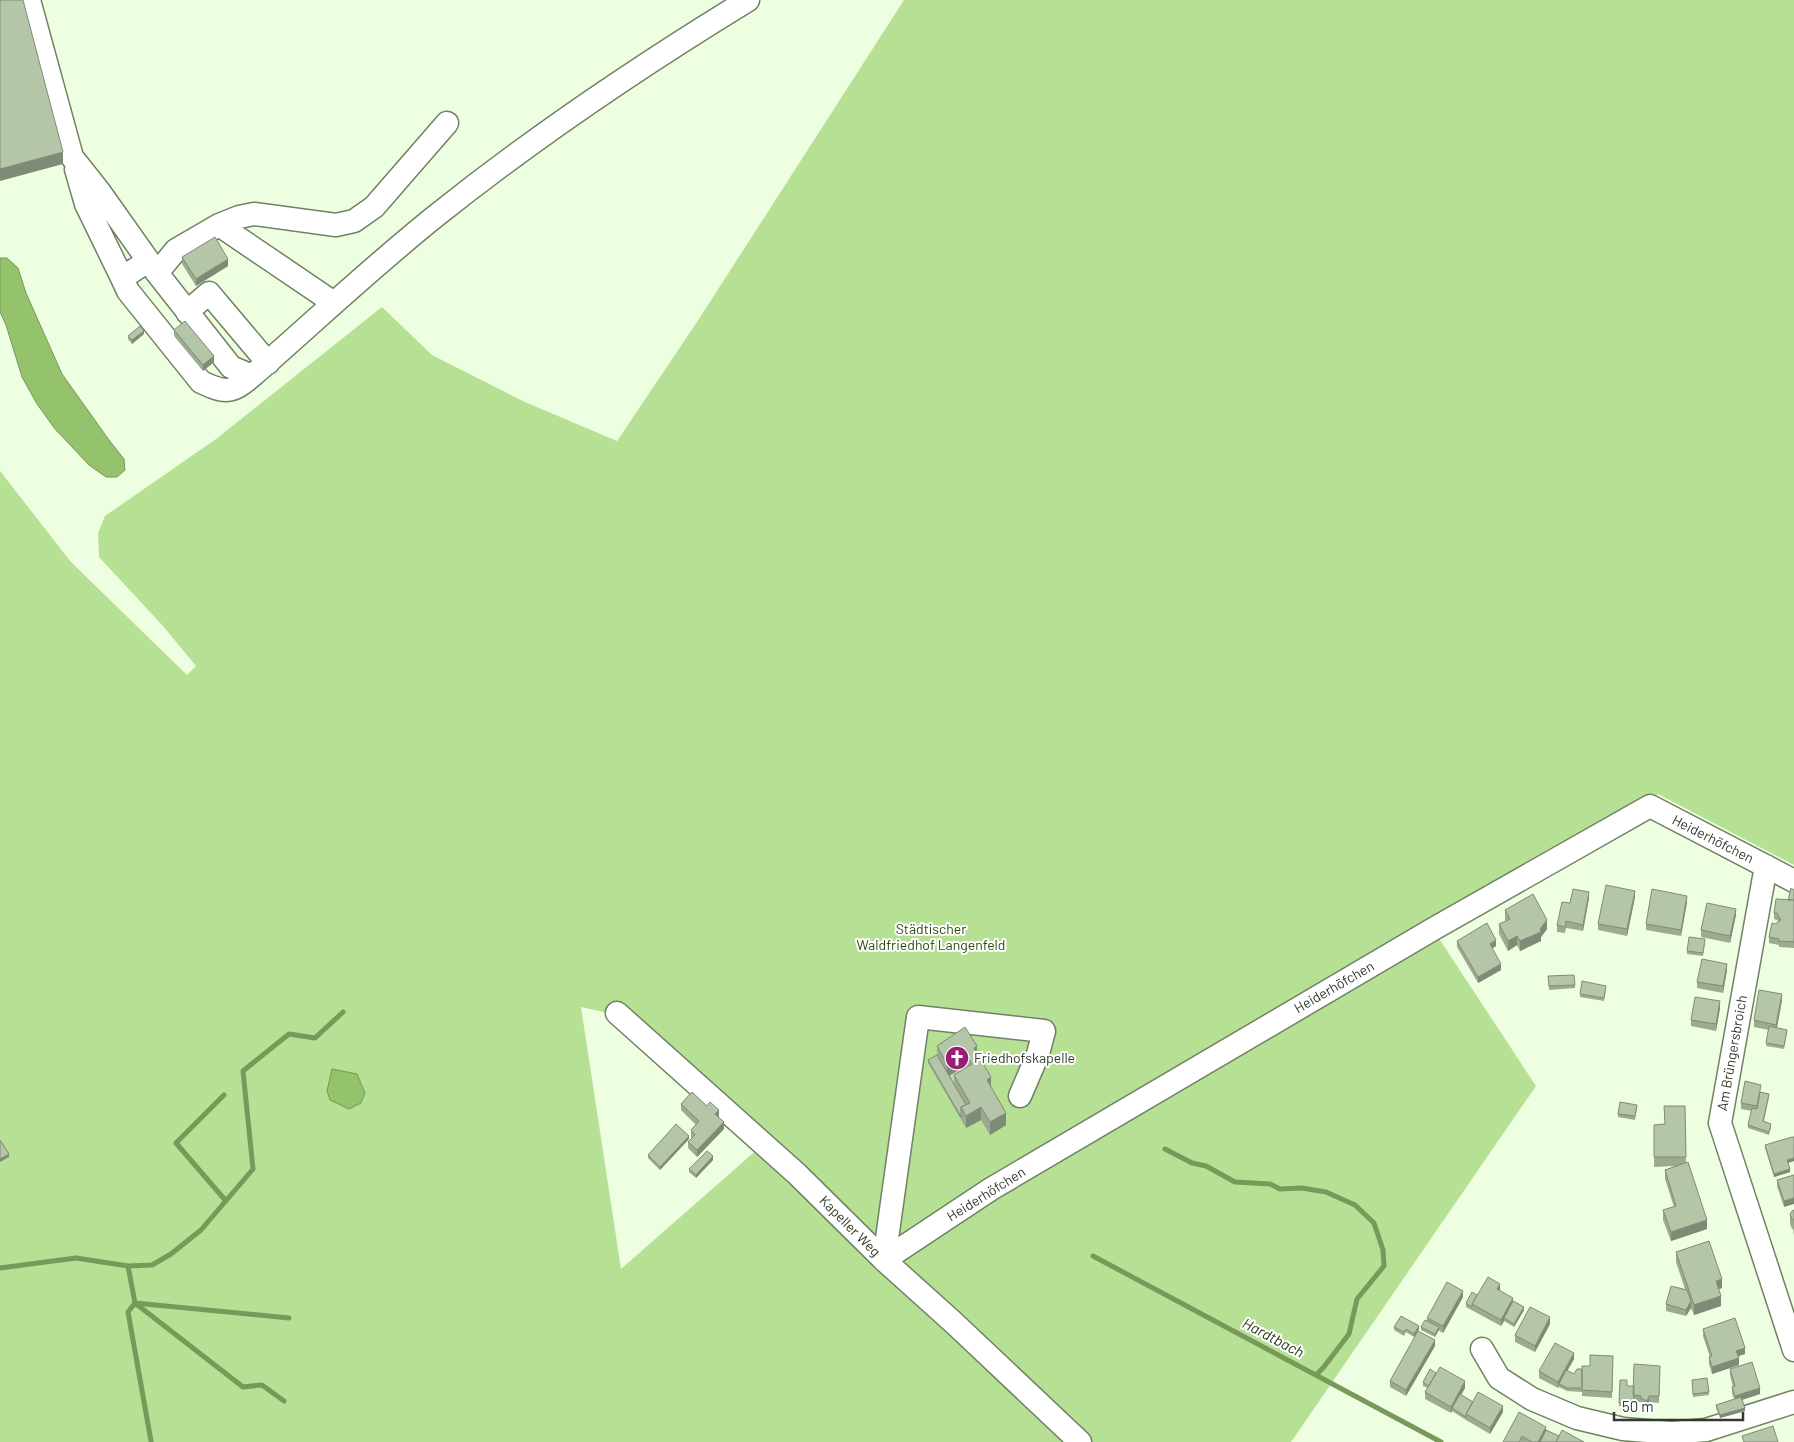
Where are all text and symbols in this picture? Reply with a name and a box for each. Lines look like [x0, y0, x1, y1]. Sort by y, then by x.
street label: Heiderhöfchen [1670, 811, 1757, 866]
park label: Städtischer Waldfriedhof Langenfeld [857, 920, 1005, 953]
street label: Heiderhöfchen [1291, 957, 1377, 1016]
street label: Am Brüngersbroich [1713, 994, 1750, 1112]
church icon: Friedhofskapelle [944, 1045, 970, 1071]
place label: Friedhofskapelle [974, 1049, 1075, 1066]
street label: Heiderhöfchen [943, 1163, 1028, 1224]
street label: Kapeller Weg [816, 1192, 884, 1260]
water label: Hardtbach [1240, 1313, 1307, 1361]
scale bar [1614, 1390, 1743, 1422]
text: 50 m [1622, 1397, 1654, 1415]

